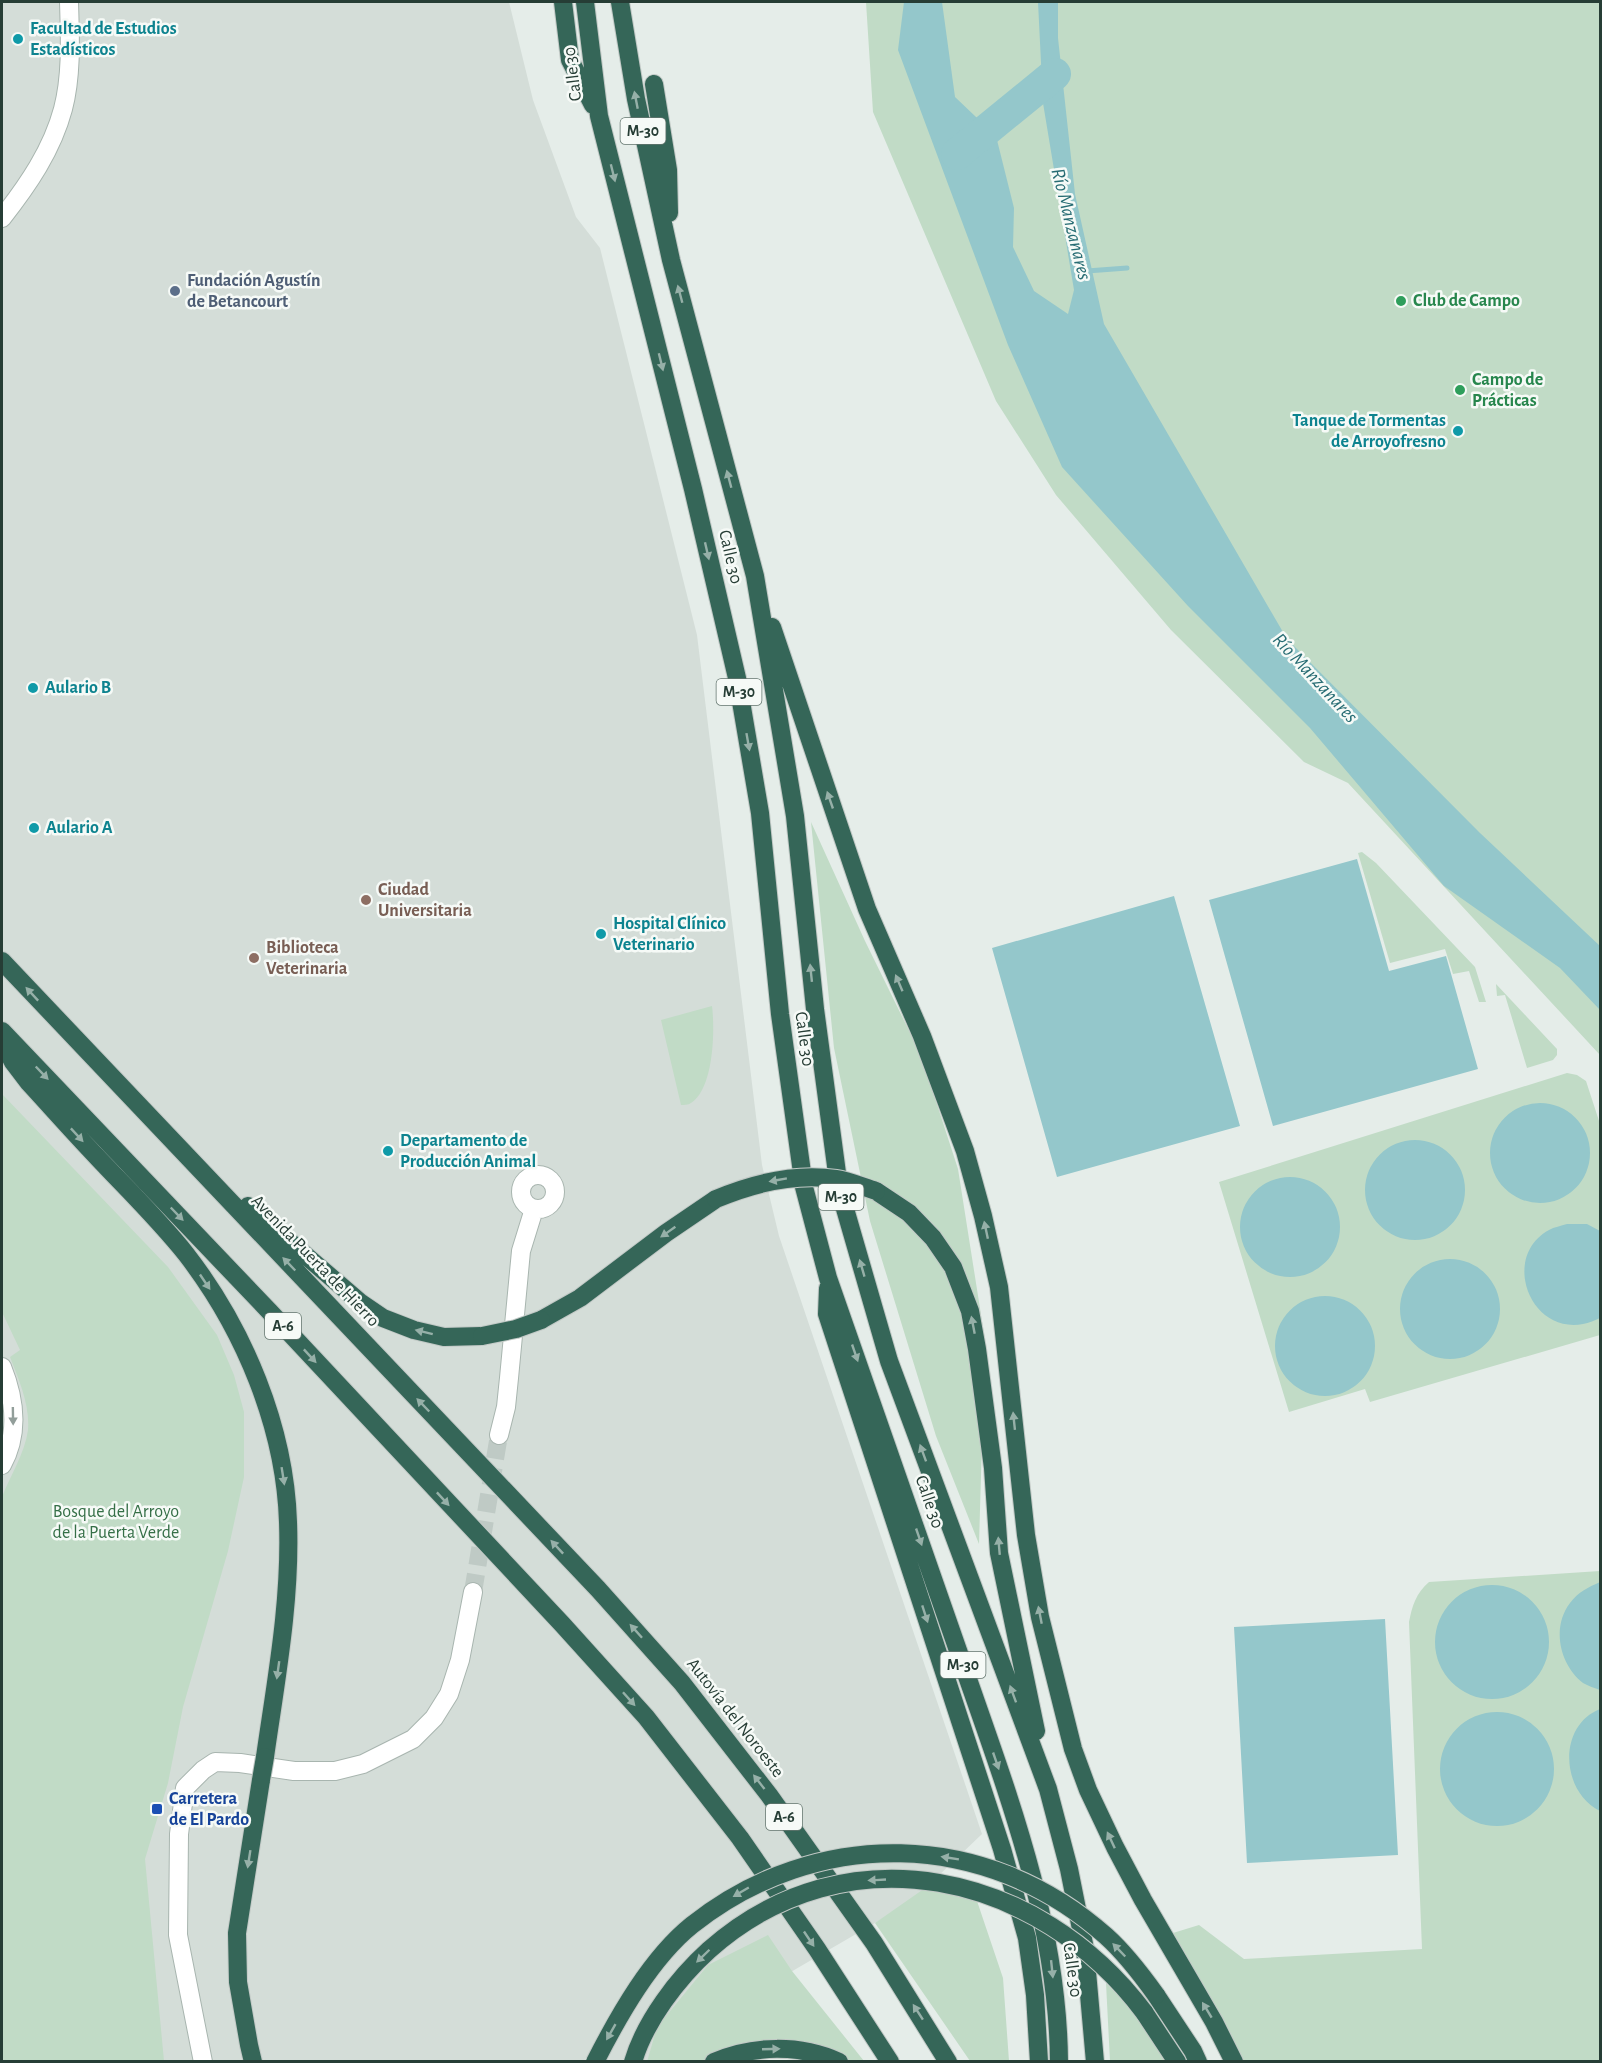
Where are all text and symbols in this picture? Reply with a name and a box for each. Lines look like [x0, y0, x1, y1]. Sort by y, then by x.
place label: Facultad de Estudios Estadísticos [30, 20, 177, 59]
marker: Facultad de Estudios Estadísticos [11, 32, 25, 46]
street label: Calle 30 [561, 46, 585, 102]
one-way arrow [631, 90, 640, 109]
road number: M-30 [620, 118, 666, 144]
one-way arrow [609, 164, 619, 182]
water label: Río Manzanares [1047, 166, 1095, 283]
place label: Fundación Agustín de Betancourt [187, 272, 321, 311]
marker: Fundación Agustín de Betancourt [168, 284, 182, 298]
one-way arrow [674, 284, 684, 303]
place label: Club de Campo [1413, 292, 1520, 310]
marker: Club de Campo [1394, 294, 1408, 308]
one-way arrow [656, 353, 666, 371]
place label: Campo de Prácticas [1472, 371, 1543, 410]
marker: Campo de Prácticas [1453, 383, 1467, 397]
place label: Tanque de Tormentas de Arroyofresno [1292, 412, 1446, 451]
marker: Tanque de Tormentas de Arroyofresno [1451, 424, 1465, 438]
one-way arrow [724, 470, 733, 488]
street label: Calle 30 [715, 528, 745, 586]
one-way arrow [703, 542, 713, 560]
water label: Río Manzanares [1269, 629, 1362, 727]
place label: Aulario B [45, 679, 111, 697]
road number: M-30 [716, 679, 762, 705]
marker: Aulario B [26, 681, 40, 695]
one-way arrow [743, 733, 752, 752]
one-way arrow [825, 791, 835, 809]
place label: Aulario A [46, 819, 113, 837]
marker: Aulario A [27, 821, 41, 835]
place label: Ciudad Universitaria [378, 881, 472, 920]
marker: Ciudad Universitaria [359, 893, 373, 907]
place label: Hospital Clínico Veterinario [613, 915, 726, 954]
marker: Hospital Clínico Veterinario [594, 927, 608, 941]
place label: Biblioteca Veterinaria [266, 939, 348, 978]
marker: Biblioteca Veterinaria [247, 951, 261, 965]
one-way arrow [806, 963, 816, 982]
one-way arrow [894, 973, 904, 991]
one-way arrow [26, 987, 40, 1001]
street label: Calle 30 [791, 1011, 817, 1067]
one-way arrow [35, 1066, 49, 1081]
one-way arrow [70, 1128, 84, 1143]
place label: Departamento de Producción Animal [400, 1132, 536, 1171]
marker: Departamento de Producción Animal [381, 1144, 395, 1158]
one-way arrow [768, 1176, 787, 1185]
road number: M-30 [818, 1184, 864, 1210]
street label: Avenida Puerta de Hierro [248, 1192, 382, 1330]
one-way arrow [169, 1207, 183, 1221]
one-way arrow [981, 1220, 991, 1239]
one-way arrow [660, 1226, 676, 1238]
one-way arrow [282, 1256, 296, 1271]
one-way arrow [857, 1258, 866, 1276]
one-way arrow [199, 1274, 211, 1290]
road number: A-6 [265, 1313, 301, 1339]
one-way arrow [968, 1315, 977, 1334]
one-way arrow [415, 1327, 433, 1337]
one-way arrow [850, 1344, 860, 1362]
one-way arrow [303, 1349, 317, 1363]
one-way arrow [417, 1398, 431, 1412]
one-way arrow [9, 1407, 18, 1426]
one-way arrow [1009, 1412, 1019, 1431]
one-way arrow [917, 1443, 927, 1461]
one-way arrow [279, 1466, 288, 1485]
street label: Calle 30 [912, 1473, 946, 1531]
one-way arrow [436, 1491, 450, 1505]
park label: Bosque del Arroyo de la Puerta Verde [53, 1503, 179, 1542]
one-way arrow [914, 1528, 924, 1546]
one-way arrow [994, 1536, 1004, 1555]
one-way arrow [551, 1540, 565, 1554]
one-way arrow [921, 1605, 930, 1623]
one-way arrow [1034, 1605, 1044, 1624]
one-way arrow [630, 1624, 643, 1639]
road number: M-30 [940, 1652, 986, 1678]
street label: Autovía del Noroeste [683, 1655, 787, 1781]
one-way arrow [273, 1660, 282, 1679]
one-way arrow [1007, 1685, 1017, 1703]
one-way arrow [622, 1691, 635, 1706]
one-way arrow [992, 1752, 1002, 1770]
one-way arrow [753, 1775, 765, 1790]
place label: Carretera de El Pardo [169, 1790, 249, 1829]
marker: Carretera de El Pardo [150, 1802, 164, 1816]
road number: A-6 [766, 1804, 802, 1830]
one-way arrow [1107, 1831, 1116, 1848]
one-way arrow [244, 1850, 253, 1869]
one-way arrow [941, 1853, 960, 1862]
one-way arrow [868, 1875, 887, 1884]
one-way arrow [732, 1887, 749, 1897]
one-way arrow [804, 1930, 815, 1947]
street label: Calle 30 [1059, 1942, 1085, 1998]
one-way arrow [1112, 1942, 1126, 1957]
one-way arrow [695, 1949, 710, 1963]
one-way arrow [1047, 1960, 1057, 1979]
one-way arrow [1202, 2001, 1212, 2018]
one-way arrow [912, 2003, 923, 2020]
one-way arrow [606, 2024, 616, 2041]
one-way arrow [761, 2045, 780, 2054]

